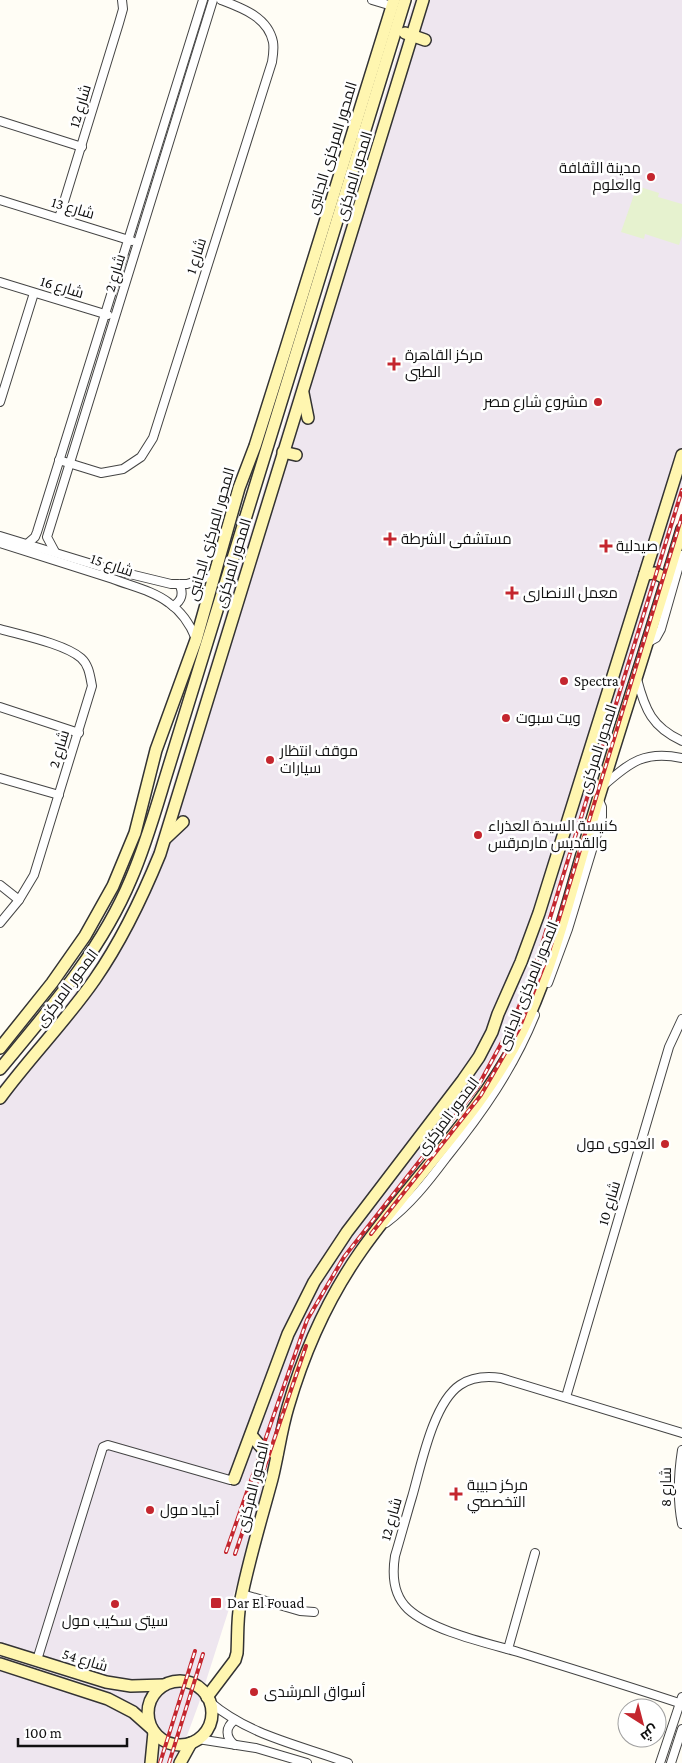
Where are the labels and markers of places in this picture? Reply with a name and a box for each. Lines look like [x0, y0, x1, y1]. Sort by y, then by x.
place label: مدينة الثقافة والعلوم [559, 160, 641, 195]
marker: مدينة الثقافة والعلوم [645, 171, 657, 183]
place label: مركز القاهرة الطبى [405, 347, 483, 382]
marker: مركز القاهرة الطبى [387, 357, 401, 371]
place label: مشروع شارع مصر [483, 394, 588, 413]
marker: مشروع شارع مصر [592, 396, 604, 408]
place label: مستشفى الشرطة [401, 531, 512, 549]
marker: مستشفى الشرطة [383, 532, 397, 546]
place label: صيدلية [616, 538, 658, 554]
marker: صيدلية [600, 540, 612, 552]
place label: معمل الانصارى [523, 585, 618, 603]
marker: معمل الانصارى [505, 586, 519, 600]
place label: Spectra [574, 673, 619, 690]
marker: Spectra [558, 675, 570, 687]
place label: ويت سبوت [516, 710, 581, 727]
marker: ويت سبوت [500, 712, 512, 724]
place label: موقف انتظار سيارات [279, 743, 358, 777]
marker: موقف انتظار سيارات [264, 754, 276, 766]
place label: كنيسة السيدة العذراء والقديس مارمرقس [488, 818, 618, 853]
marker: كنيسة السيدة العذراء والقديس مارمرقس [472, 829, 484, 841]
place label: العدوى مول [577, 1136, 655, 1154]
marker: العدوى مول [659, 1138, 671, 1150]
place label: مركز حبيبة التخصصي [467, 1477, 528, 1514]
marker: مركز حبيبة التخصصي [449, 1487, 463, 1501]
place label: أجياد مول [160, 1500, 220, 1519]
marker: أجياد مول [144, 1504, 156, 1516]
place label: Dar El Fouad [227, 1595, 304, 1611]
marker: Dar El Fouad [209, 1596, 223, 1610]
marker: سيتى سكيب مول [109, 1598, 121, 1610]
place label: سيتى سكيب مول [62, 1613, 168, 1631]
place label: أسواق المرشدى [264, 1682, 366, 1702]
marker: أسواق المرشدى [248, 1686, 260, 1698]

